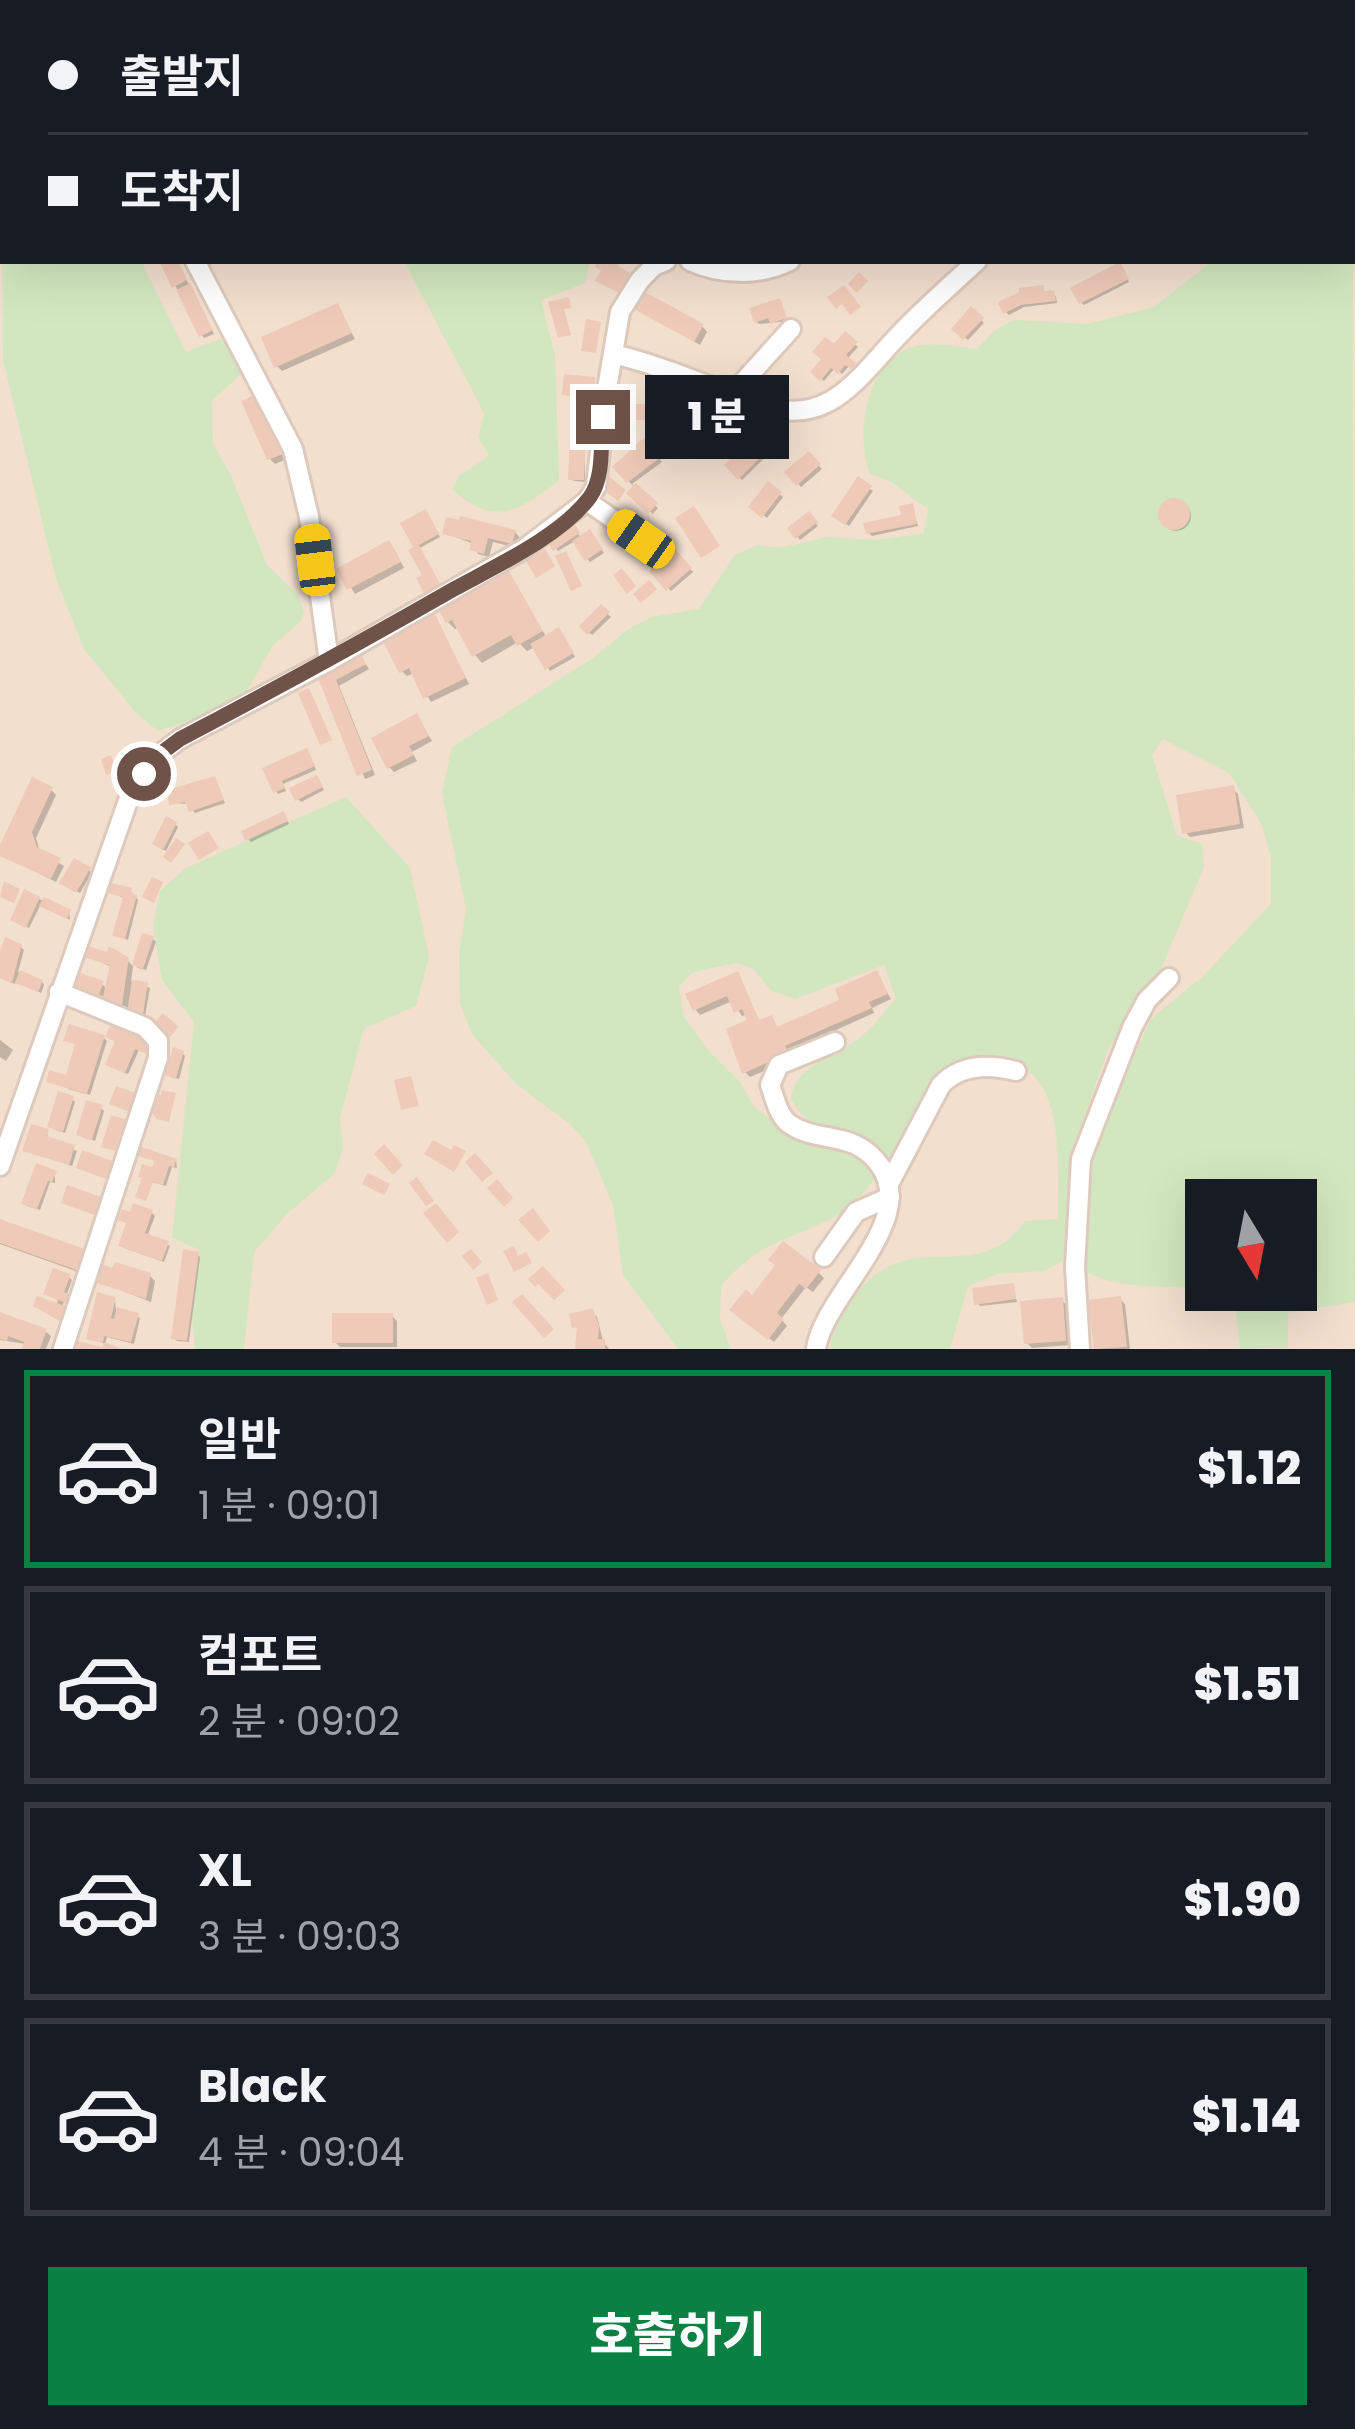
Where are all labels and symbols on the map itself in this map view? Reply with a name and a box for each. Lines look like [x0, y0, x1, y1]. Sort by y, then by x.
callout: 1 분 [645, 375, 789, 459]
route end [576, 390, 630, 444]
car [601, 504, 681, 574]
car [293, 522, 337, 598]
route start [117, 747, 171, 801]
north arrow [1185, 1179, 1317, 1311]

